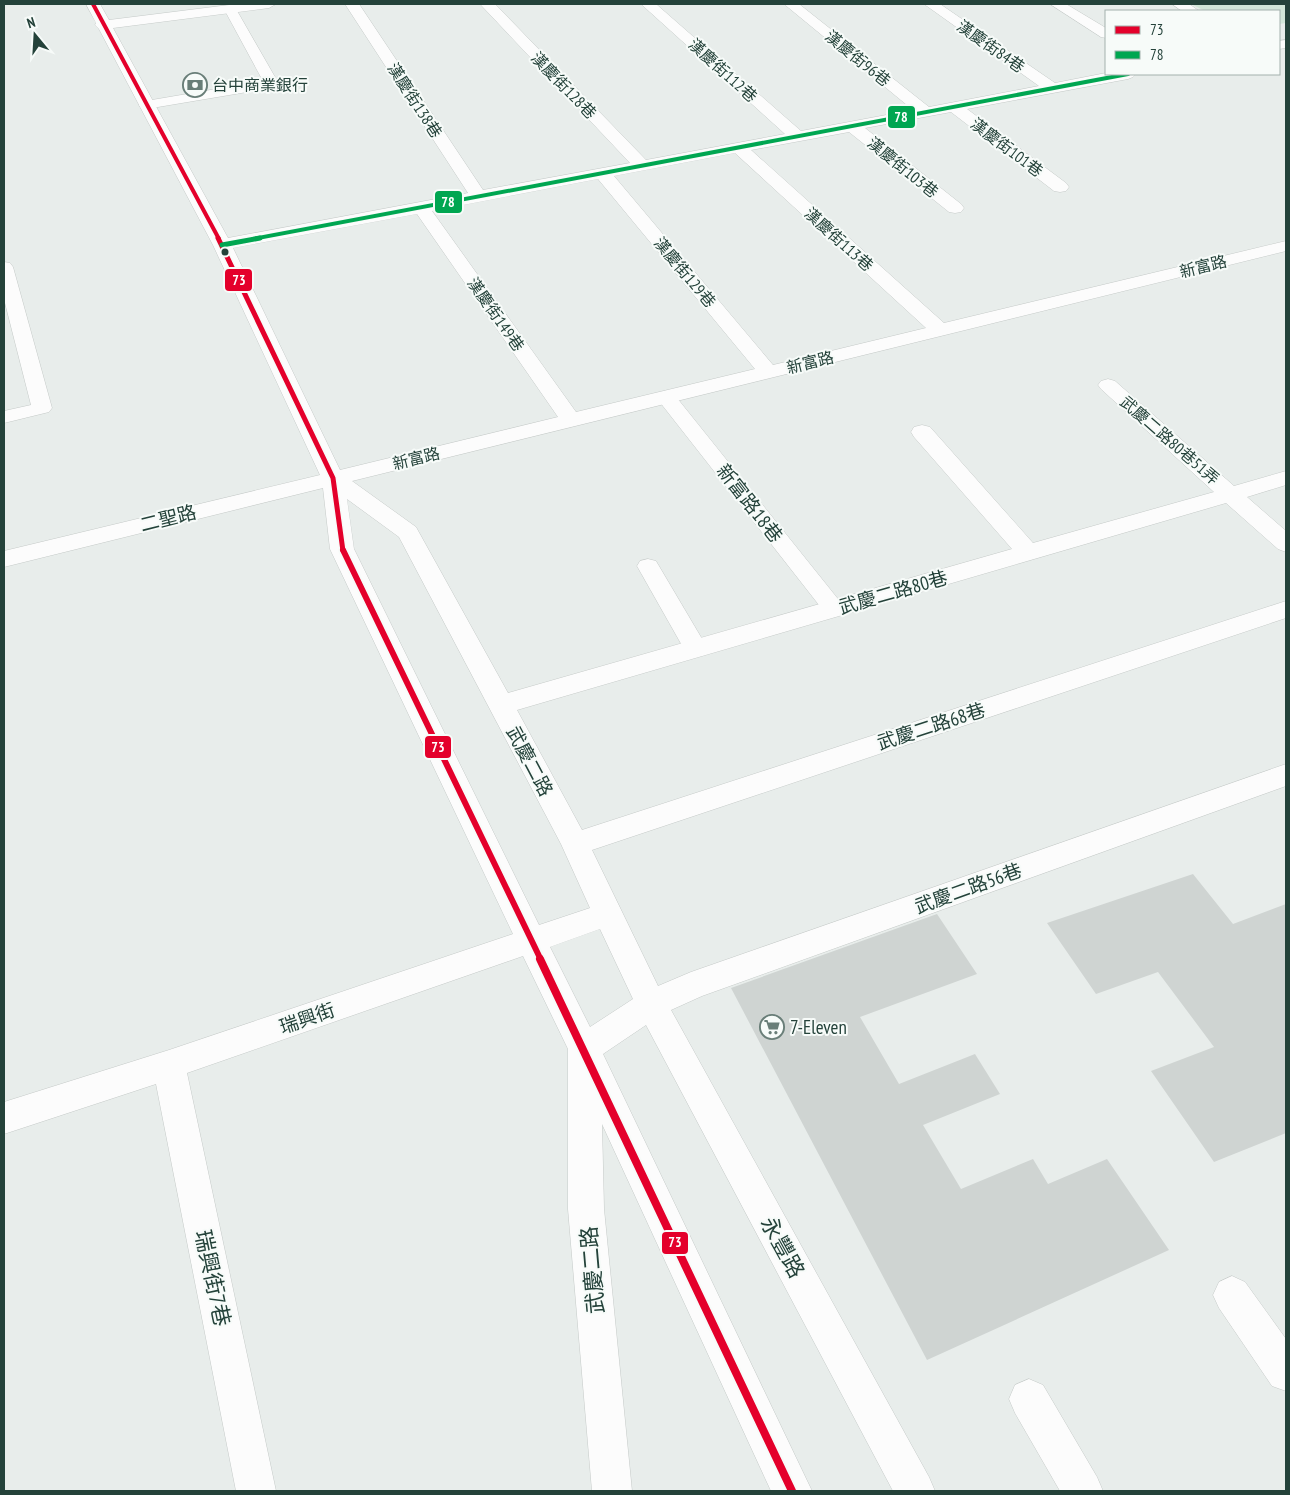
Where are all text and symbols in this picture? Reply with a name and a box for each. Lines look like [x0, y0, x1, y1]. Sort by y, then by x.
north arrow [10, 10, 60, 60]
legend [1105, 10, 1280, 75]
text: N [25, 13, 37, 32]
street label: 漢慶街84巷 [953, 15, 1029, 77]
text: 73 [1150, 20, 1164, 39]
street label: 漢慶街96巷 [821, 26, 895, 90]
street label: 漢慶街112巷 [684, 34, 762, 106]
text: 78 [1150, 45, 1164, 64]
street label: 漢慶街128巷 [527, 47, 601, 123]
street label: 漢慶街138巷 [383, 59, 447, 141]
bank icon: 台中商業銀行 [182, 72, 208, 98]
place label: 台中商業銀行 [212, 75, 308, 95]
line badge: 78 [887, 105, 916, 129]
text: 78 [894, 108, 908, 126]
street label: 漢慶街101巷 [967, 113, 1047, 181]
street label: 漢慶街103巷 [863, 132, 943, 202]
line badge: 78 [434, 190, 463, 214]
text: 78 [441, 193, 455, 211]
street label: 漢慶街113巷 [800, 203, 878, 275]
street label: 漢慶街129巷 [650, 233, 720, 311]
unlabelled marker [220, 247, 230, 257]
street label: 新富路 [1177, 250, 1229, 282]
line badge: 73 [224, 268, 253, 292]
text: 73 [232, 271, 246, 289]
street label: 漢慶街149巷 [463, 273, 529, 355]
street label: 新富路 [784, 346, 836, 378]
street label: 武慶二路80巷51弄 [1116, 392, 1224, 488]
street label: 新富路 [390, 442, 442, 474]
street label: 新富路18巷 [712, 459, 788, 547]
street label: 二聖路 [137, 499, 199, 537]
street label: 武慶二路80巷 [836, 565, 950, 619]
street label: 武慶二路68巷 [874, 697, 988, 755]
street label: 武慶二路 [502, 722, 558, 800]
line badge: 73 [424, 735, 452, 759]
text: 73 [431, 738, 445, 756]
street label: 武慶二路56巷 [911, 858, 1025, 918]
street label: 瑞興街 [276, 997, 338, 1039]
supermarket icon: 7-Eleven [759, 1014, 785, 1040]
place label: 7-Eleven [790, 1015, 847, 1039]
street label: 永豐路 [755, 1211, 811, 1283]
street label: 武慶二路 [574, 1225, 610, 1315]
street label: 瑞興街7巷 [189, 1227, 237, 1329]
line badge: 73 [661, 1231, 689, 1255]
text: 73 [668, 1233, 682, 1251]

